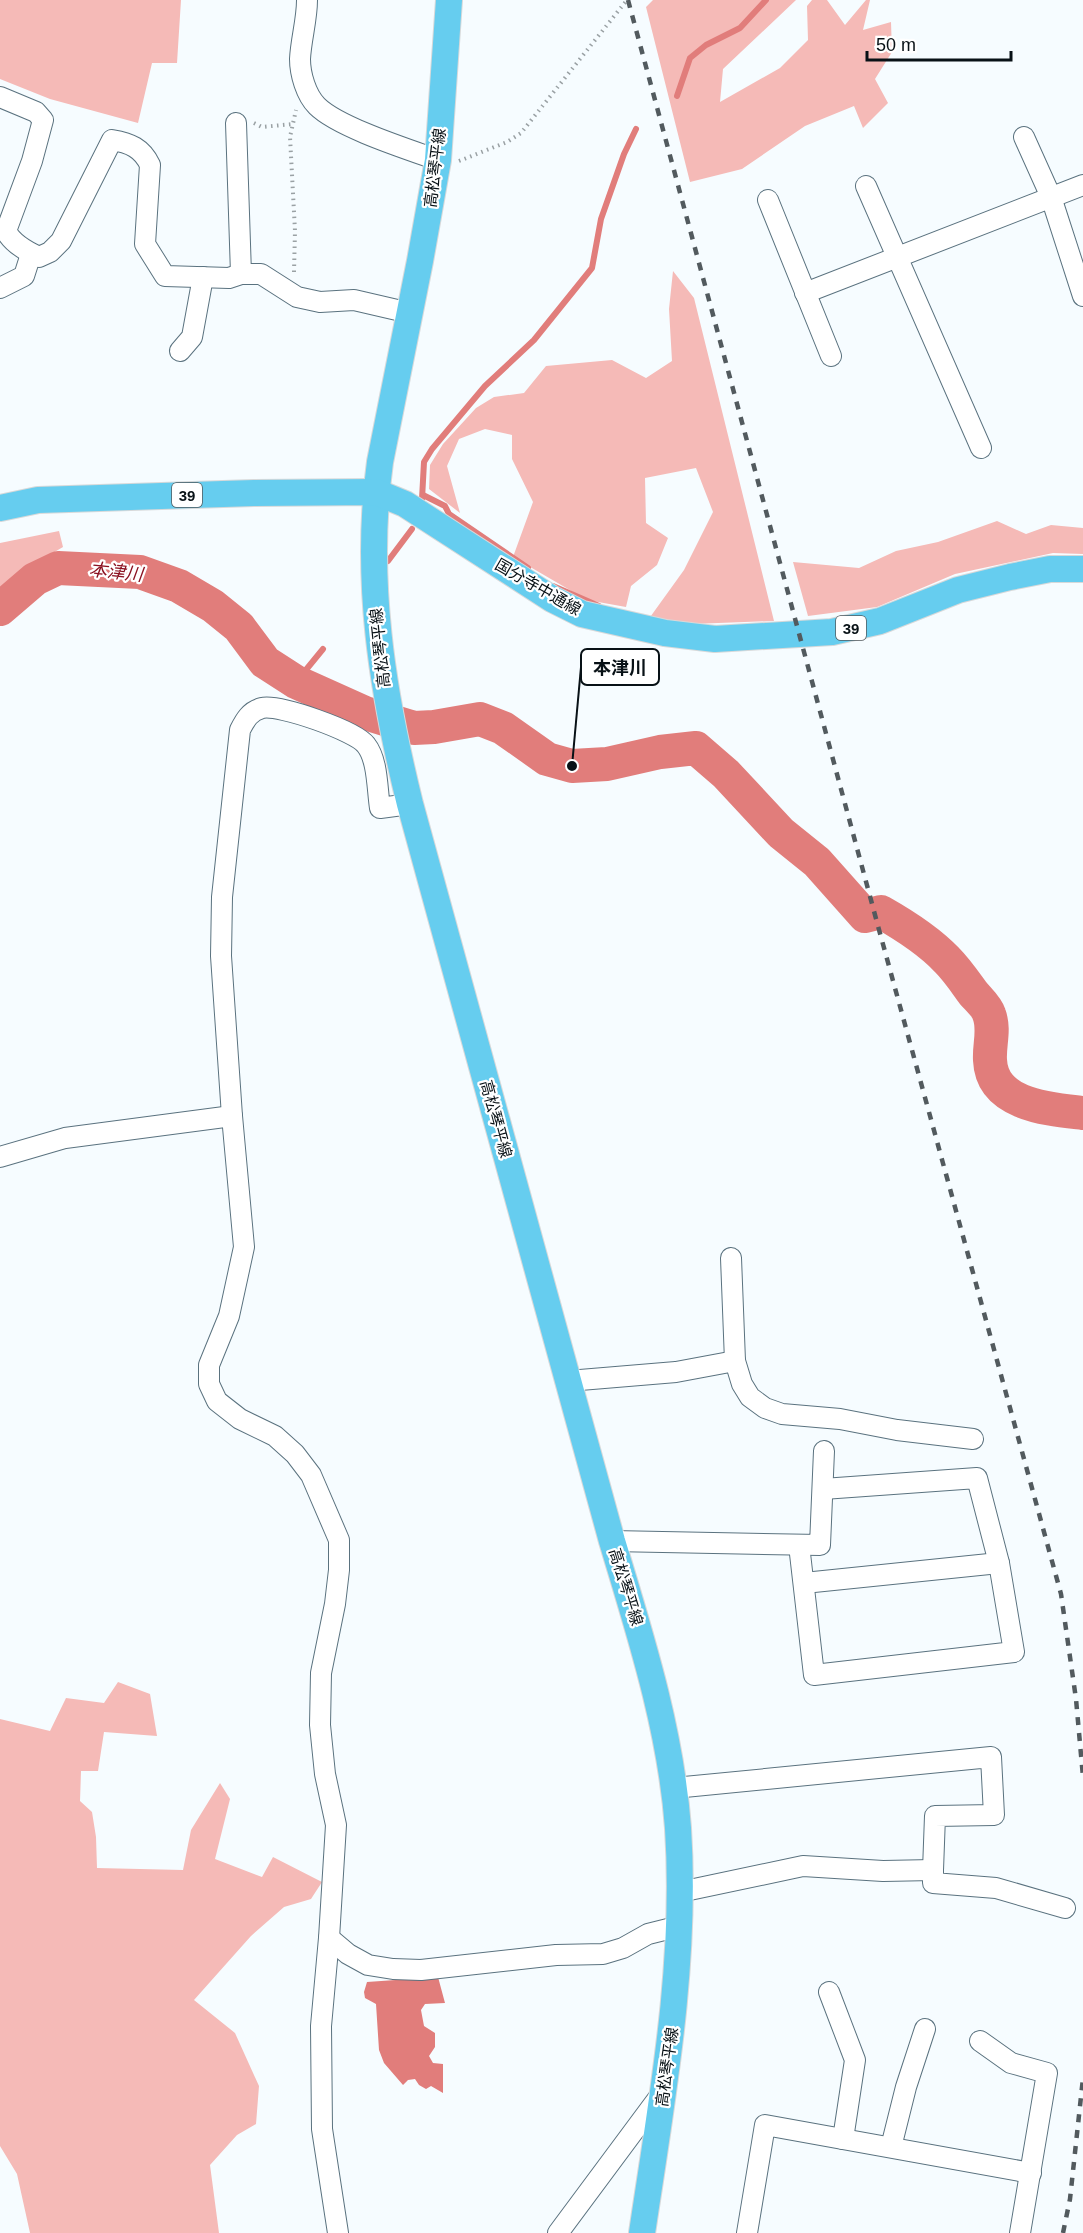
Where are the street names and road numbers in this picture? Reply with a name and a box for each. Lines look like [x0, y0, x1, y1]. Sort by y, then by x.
street label: 高松琴平線 [422, 127, 448, 209]
road number: 39 [172, 483, 202, 507]
street label: 国分寺中通線 [492, 556, 584, 618]
street label: 高松琴平線 [367, 607, 393, 689]
road number: 39 [836, 616, 866, 640]
street label: 高松琴平線 [477, 1078, 515, 1160]
street label: 高松琴平線 [606, 1546, 646, 1628]
street label: 高松琴平線 [653, 2026, 681, 2108]

